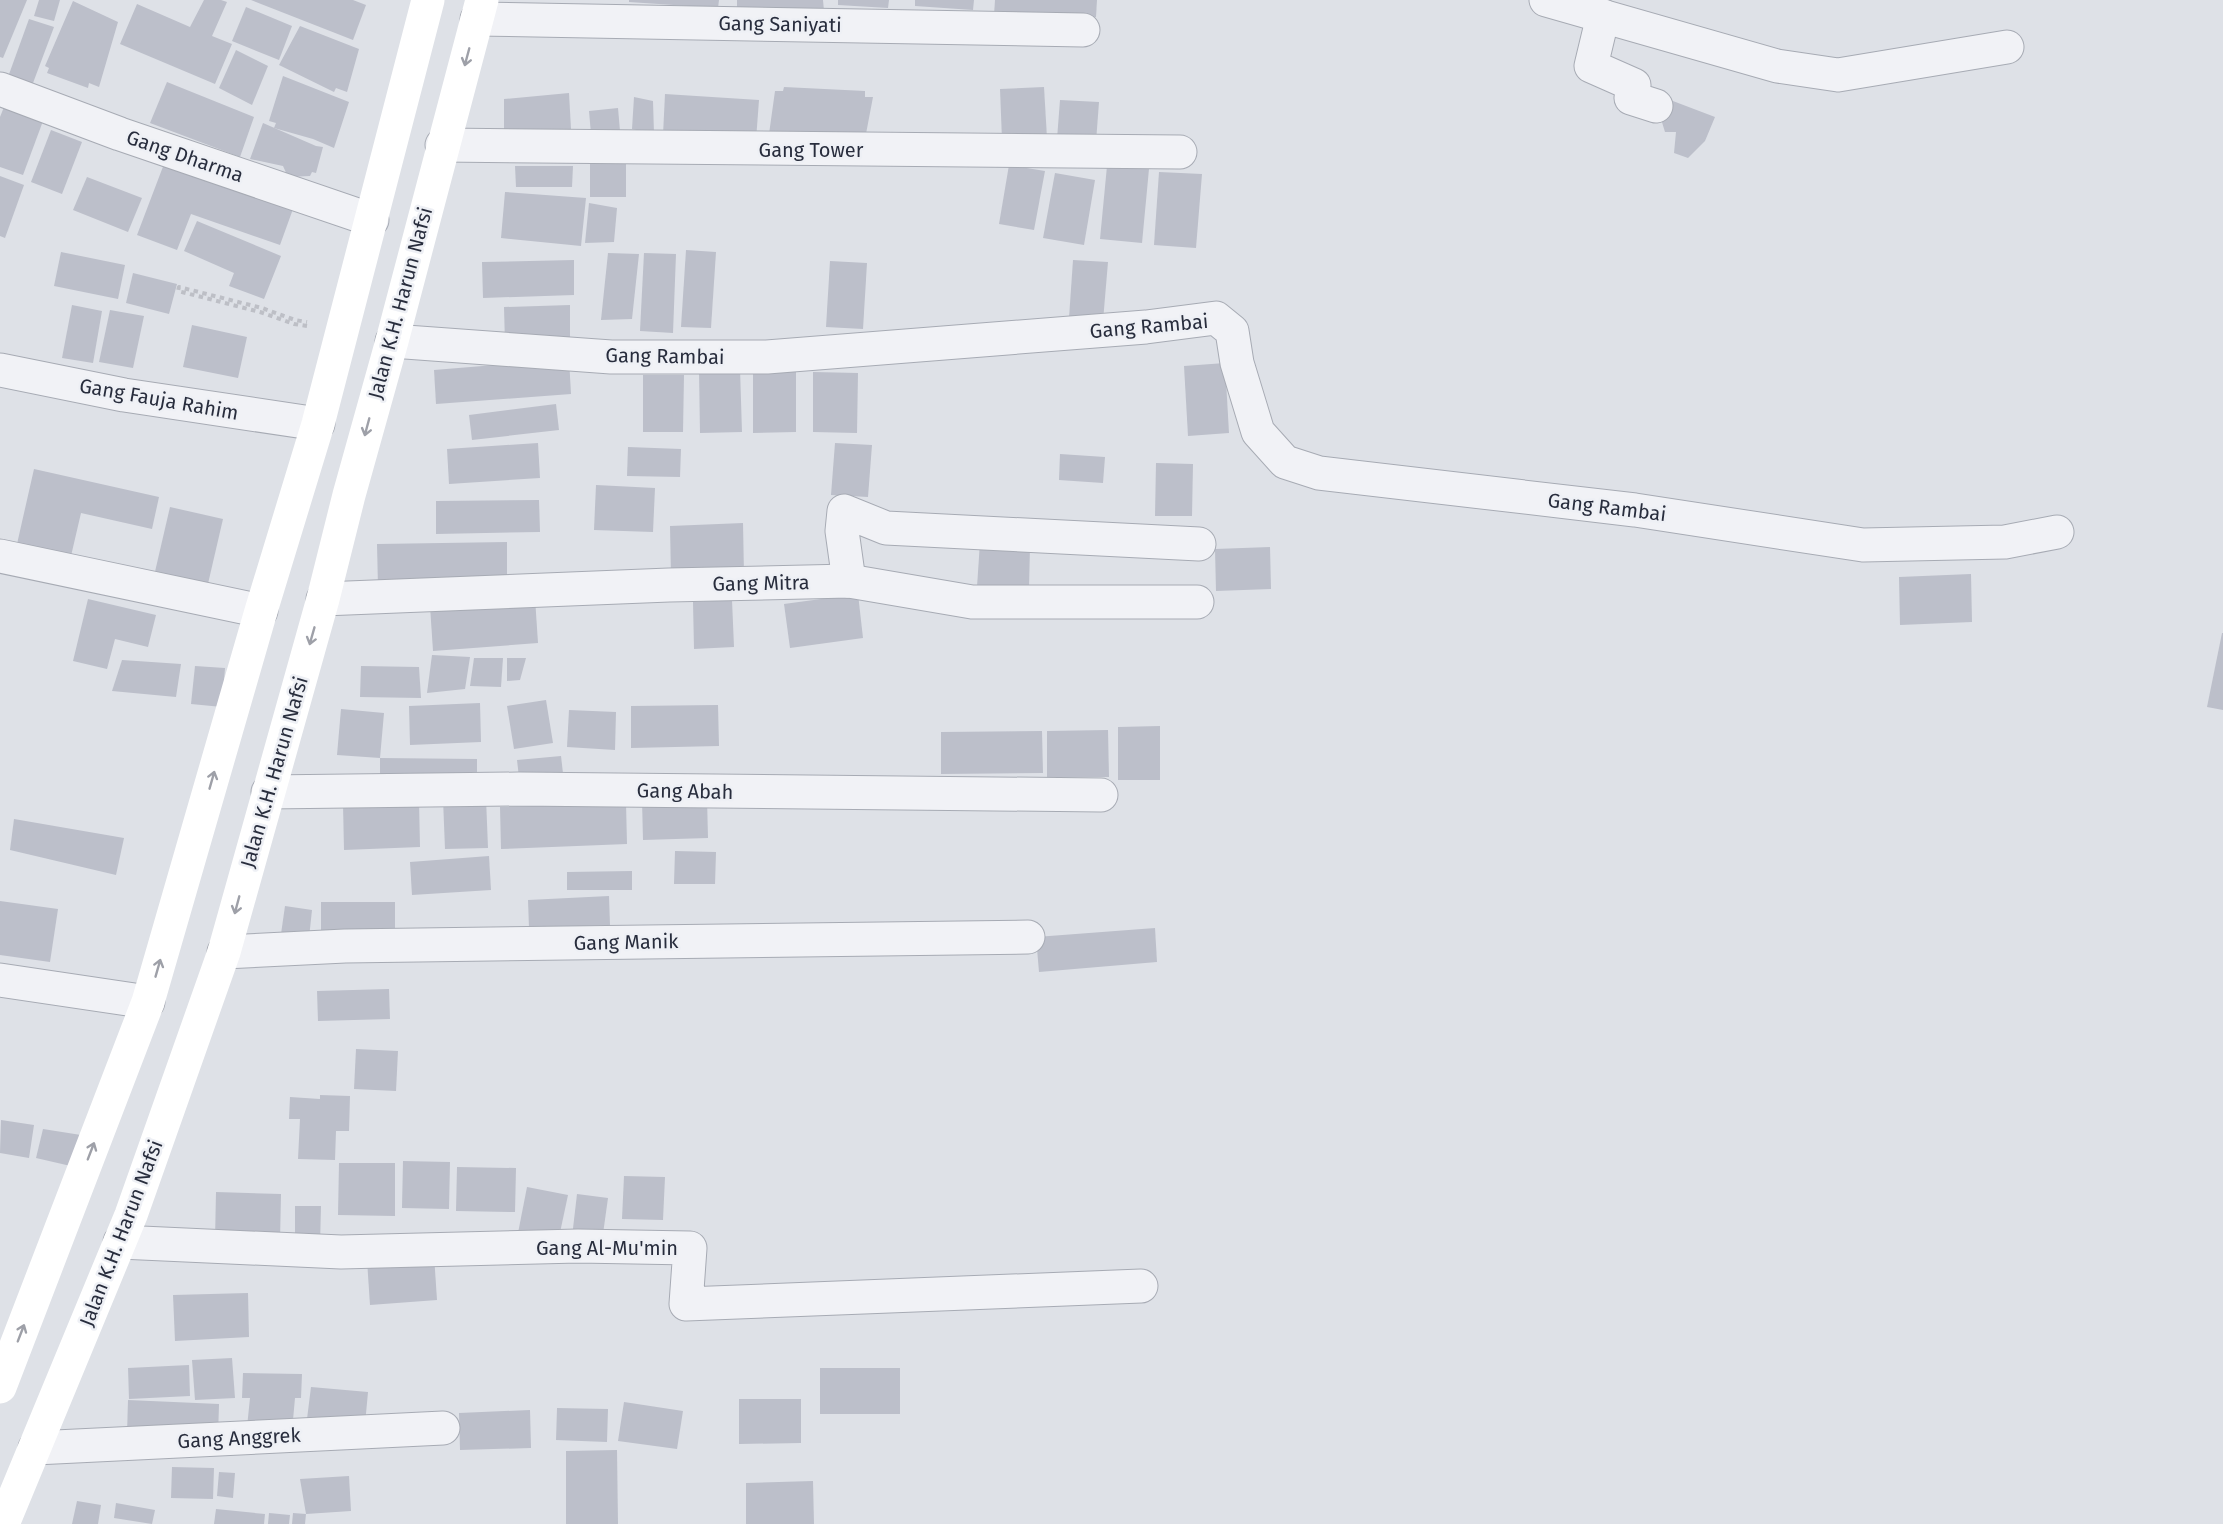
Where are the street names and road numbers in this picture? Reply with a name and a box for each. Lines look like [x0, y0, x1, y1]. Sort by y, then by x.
street label: Gang Saniyati [718, 11, 842, 37]
street label: Gang Dharma [123, 125, 247, 187]
street label: Gang Tower [759, 138, 864, 162]
street label: Jalan K.H. Harun Nafsi [363, 204, 437, 402]
street label: Gang Rambai [1089, 309, 1209, 343]
street label: Gang Rambai [605, 343, 725, 369]
street label: Gang Fauja Rahim [78, 373, 240, 425]
street label: Gang Rambai [1546, 488, 1668, 526]
street label: Gang Mitra [712, 570, 810, 596]
street label: Jalan K.H. Harun Nafsi [235, 674, 313, 870]
street label: Gang Abah [636, 778, 734, 804]
street label: Gang Manik [573, 929, 679, 955]
street label: Jalan K.H. Harun Nafsi [74, 1136, 168, 1330]
street label: Gang Al-Mu'min [536, 1236, 678, 1260]
street label: Gang Anggrek [177, 1423, 302, 1453]

